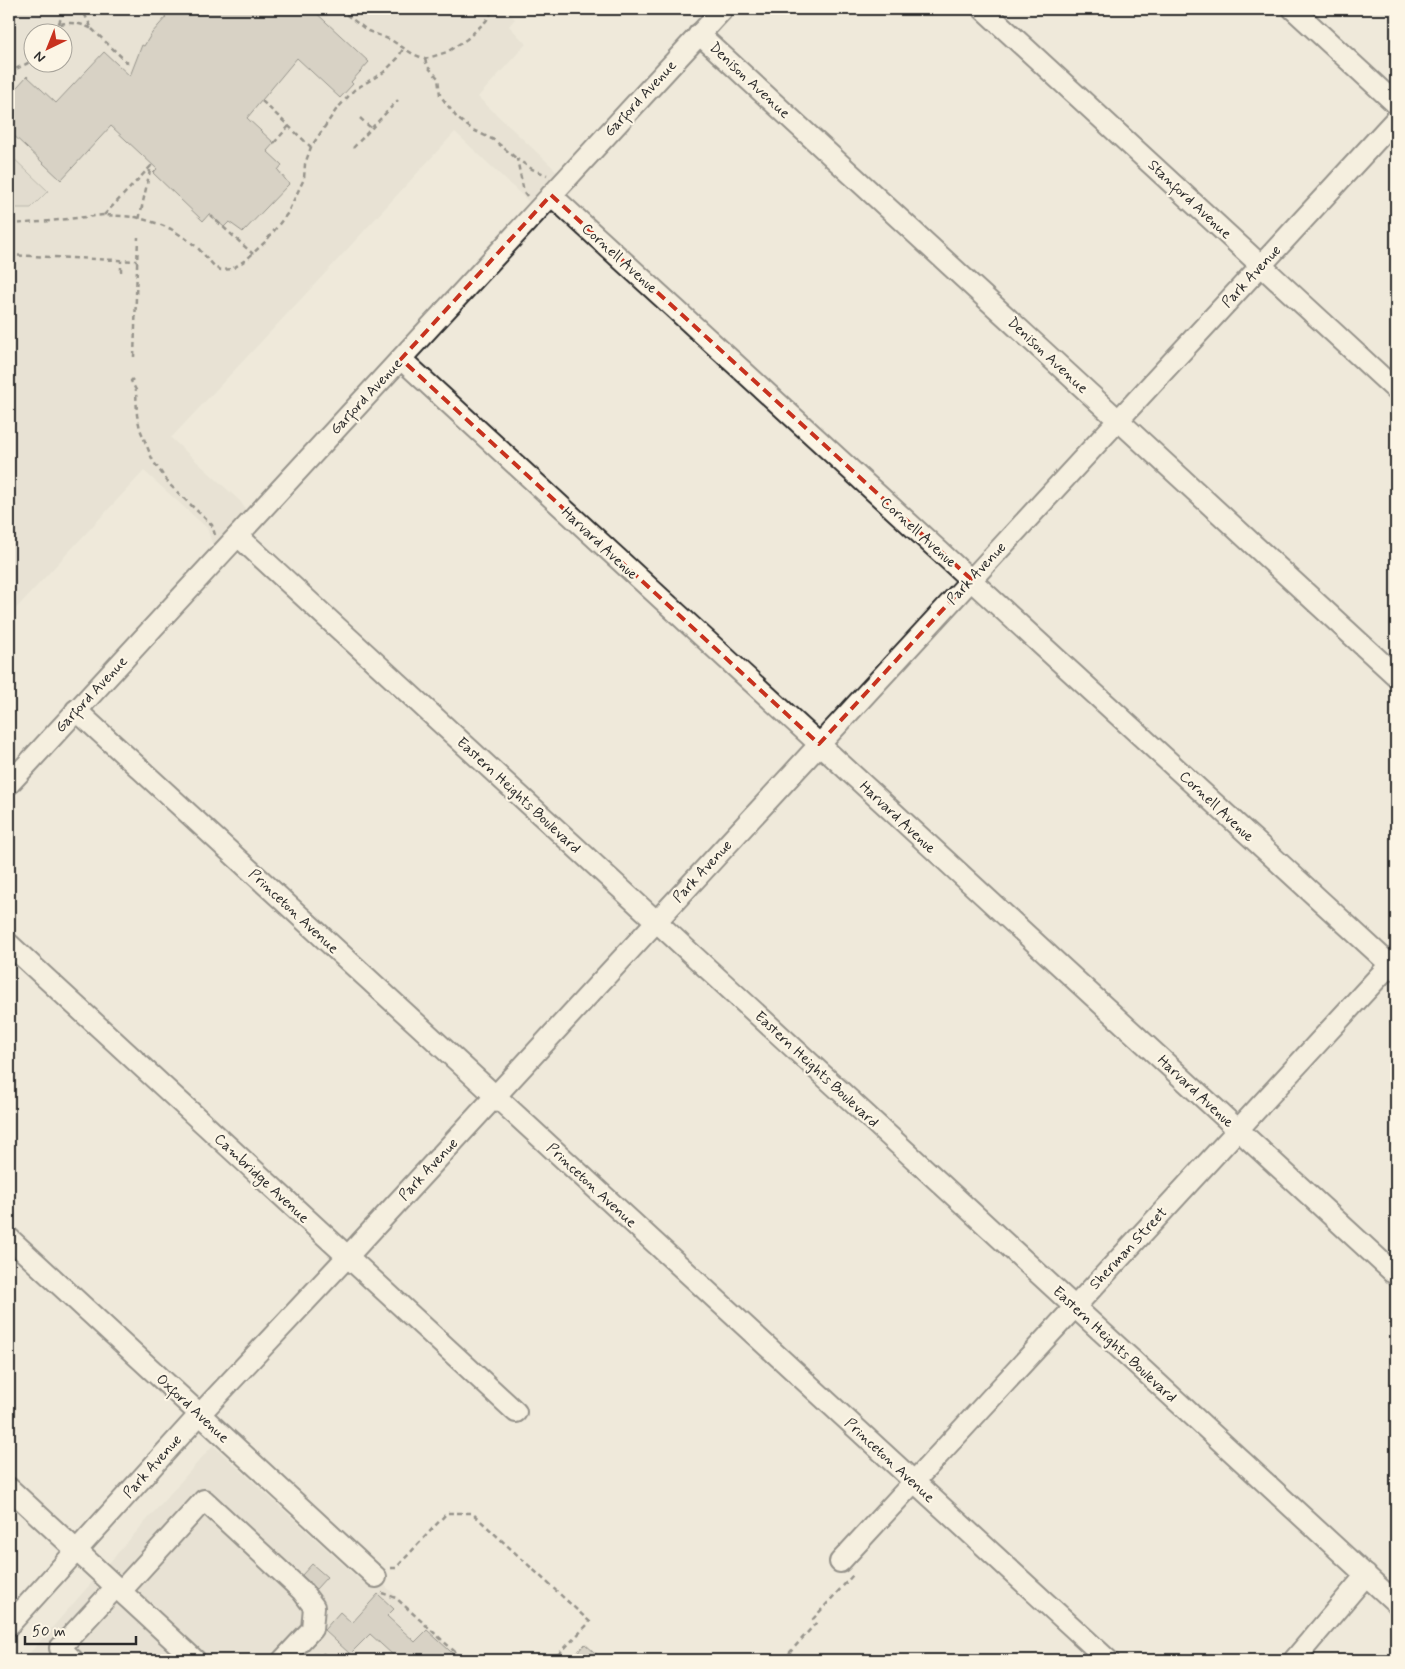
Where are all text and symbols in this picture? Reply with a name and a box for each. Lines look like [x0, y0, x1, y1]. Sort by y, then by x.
north arrow [22, 22, 72, 72]
street label: Denison Avenue [705, 38, 794, 123]
text: N [30, 47, 49, 67]
street label: Garford Avenue [600, 56, 683, 143]
street label: Stanford Avenue [1142, 156, 1236, 245]
street label: Cornell Avenue [577, 219, 662, 298]
street label: Park Avenue [1217, 241, 1286, 312]
street label: Denison Avenue [1003, 313, 1092, 398]
street label: Garford Avenue [326, 354, 409, 441]
street label: Cornell Avenue [876, 493, 961, 572]
street label: Harvard Avenue [557, 503, 642, 585]
street label: Park Avenue [942, 538, 1011, 609]
street label: Garford Avenue [51, 652, 134, 739]
street label: Eastern Heights Boulevard [452, 733, 585, 859]
street label: Cornell Avenue [1174, 767, 1258, 847]
street label: Harvard Avenue [855, 777, 940, 859]
street label: Park Avenue [668, 836, 737, 907]
street label: Princeton Avenue [244, 865, 343, 959]
street label: Eastern Heights Boulevard [750, 1007, 883, 1133]
street label: Harvard Avenue [1153, 1051, 1238, 1133]
street label: Cambridge Avenue [209, 1129, 313, 1229]
street label: Park Avenue [394, 1134, 463, 1205]
street label: Princeton Avenue [542, 1139, 641, 1233]
street label: Sherman Street [1085, 1203, 1172, 1294]
street label: Eastern Heights Boulevard [1048, 1282, 1181, 1408]
street label: Oxford Avenue [150, 1370, 233, 1449]
street label: Princeton Avenue [840, 1414, 939, 1508]
street label: Park Avenue [119, 1430, 187, 1503]
scale bar [25, 1614, 136, 1646]
text: 50 m [32, 1622, 66, 1642]

